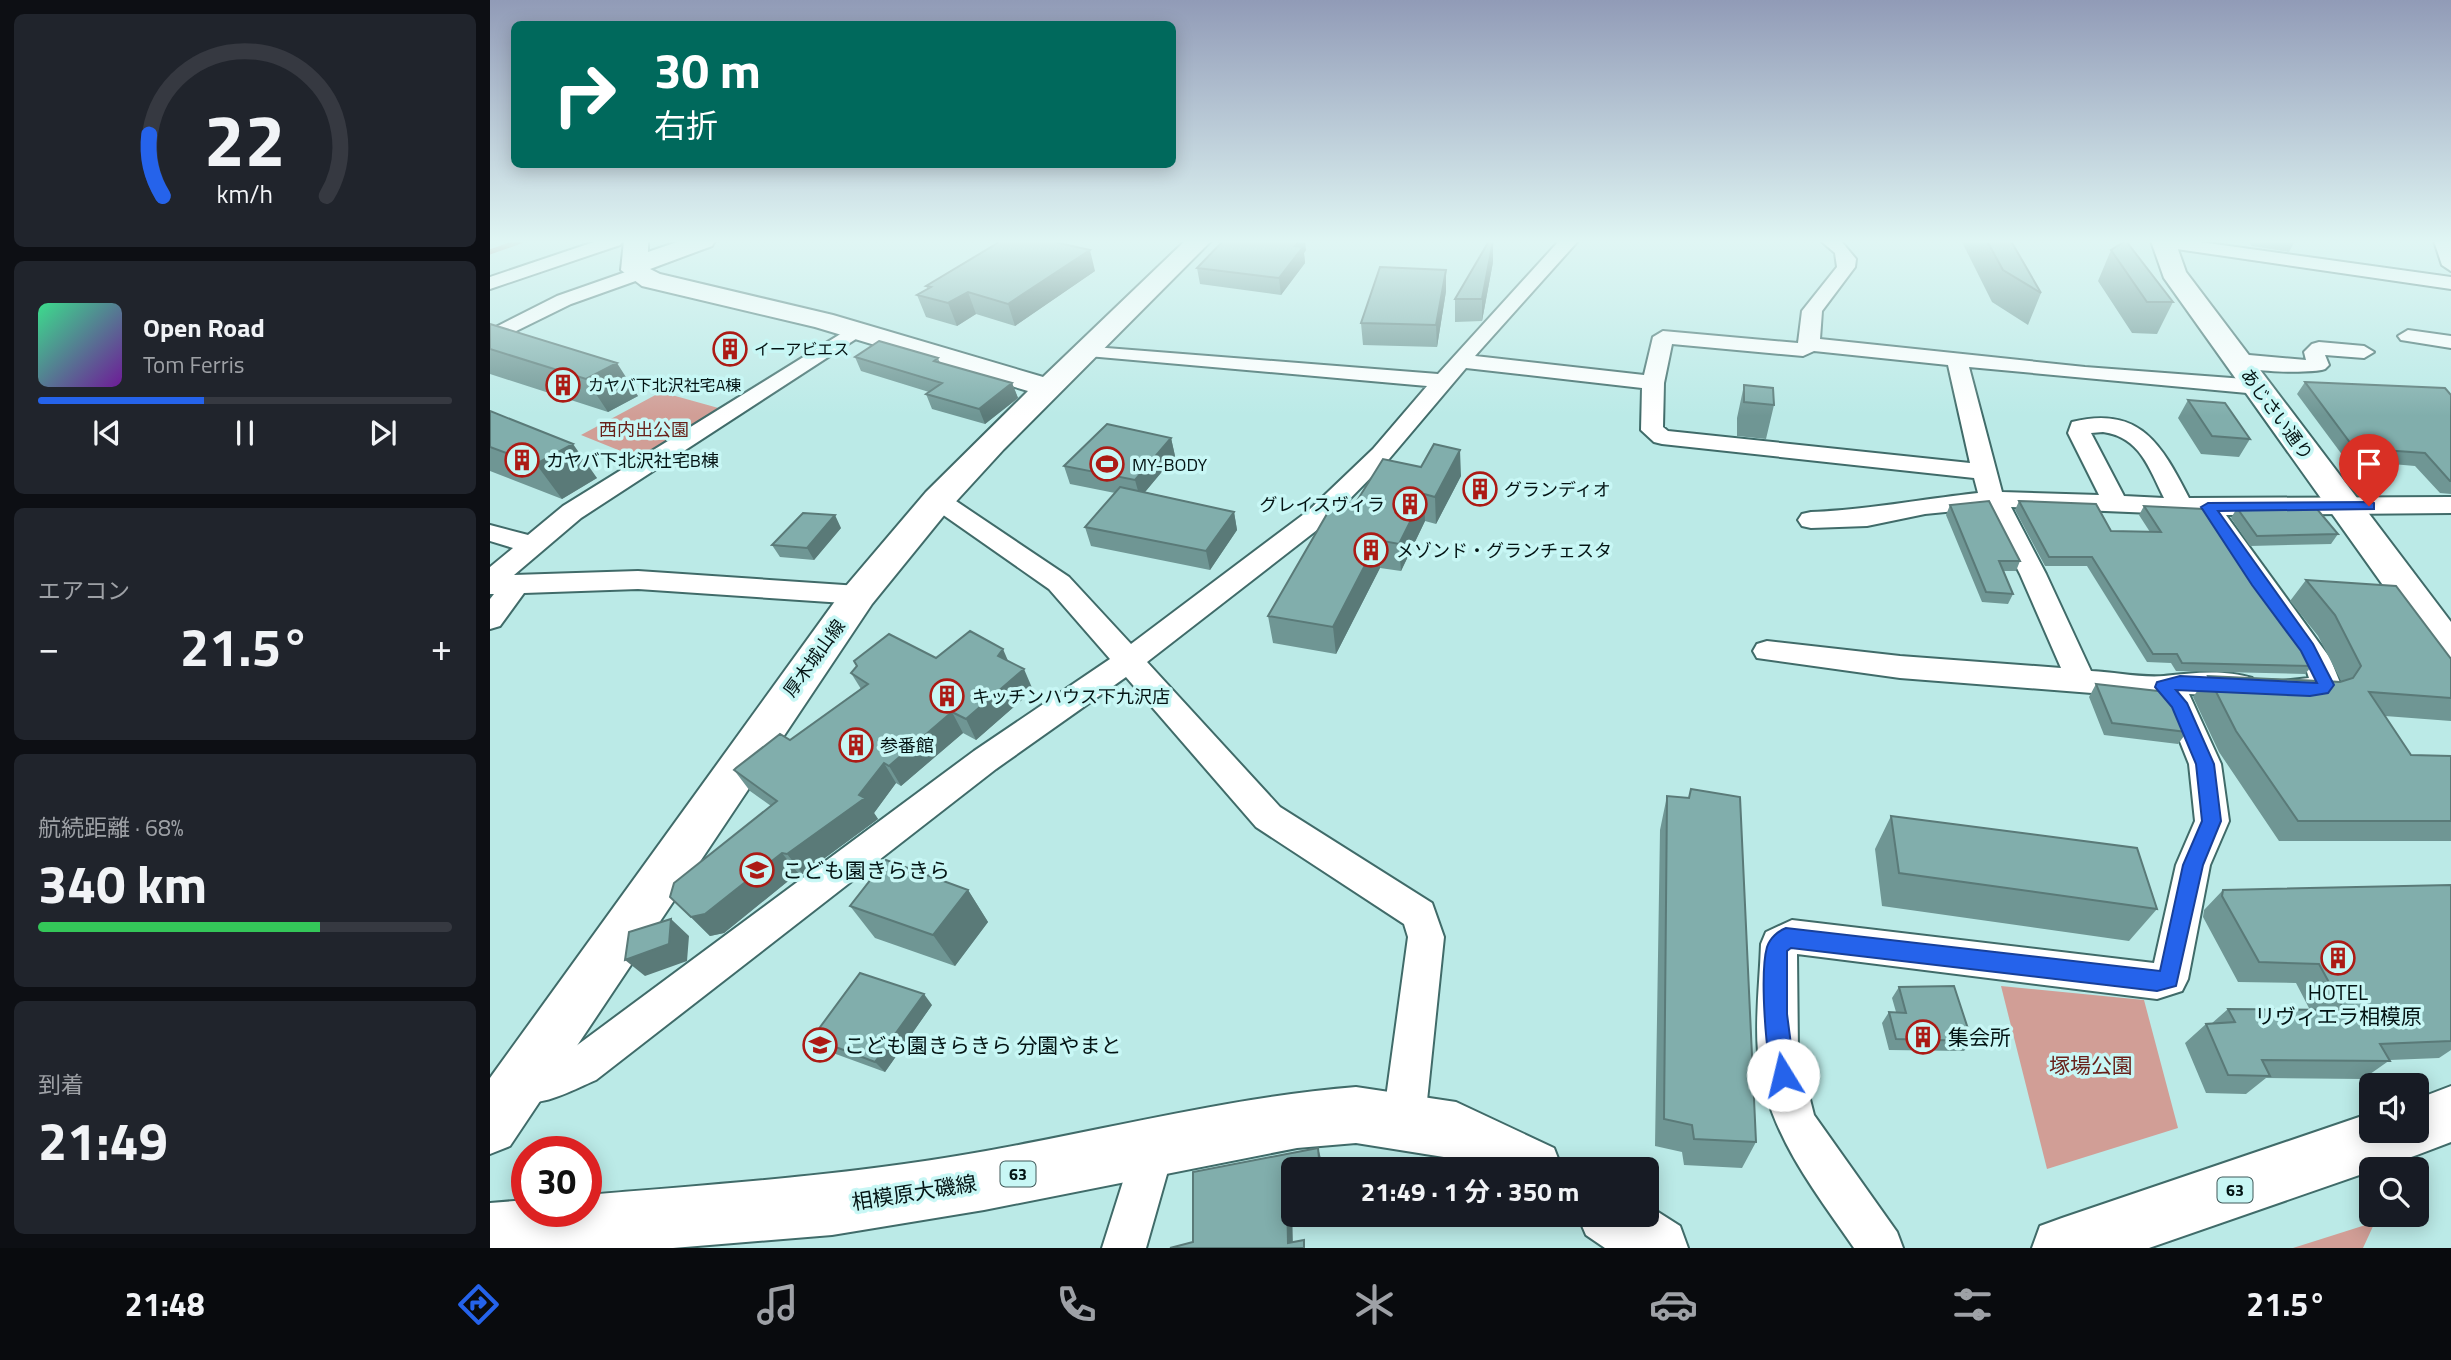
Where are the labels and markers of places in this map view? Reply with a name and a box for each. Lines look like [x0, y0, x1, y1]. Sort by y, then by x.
building icon: イーアビエス [711, 330, 749, 368]
place label: イーアビエス [754, 337, 849, 361]
building icon: カヤバ下北沢社宅A棟 [544, 366, 582, 404]
place label: カヤバ下北沢社宅A棟 [588, 373, 741, 397]
pin [2339, 434, 2399, 506]
building icon: カヤバ下北沢社宅B棟 [503, 441, 541, 479]
sports icon: MY-BODY [1088, 445, 1126, 483]
place label: カヤバ下北沢社宅B棟 [546, 447, 719, 474]
place label: MY-BODY [1132, 451, 1207, 478]
building icon: グランディオ [1461, 470, 1499, 508]
place label: グランディオ [1504, 476, 1611, 503]
building icon: グレイスヴィラ [1391, 485, 1429, 523]
place label: グレイスヴィラ [1260, 491, 1385, 518]
building icon: メゾンド・グランチェスタ [1352, 531, 1390, 569]
place label: メゾンド・グランチェスタ [1396, 537, 1612, 564]
building icon: キッチンハウス下九沢店 [928, 677, 966, 715]
place label: キッチンハウス下九沢店 [972, 683, 1170, 710]
building icon: 参番館 [837, 726, 875, 764]
place label: 参番館 [880, 732, 934, 759]
school or university icon: こども園きらきら [738, 851, 776, 889]
place label: こども園きらきら [782, 854, 950, 886]
building icon: HOTEL リヴィエラ相模原 [2319, 939, 2357, 977]
place label: HOTEL リヴィエラ相模原 [2254, 976, 2422, 1032]
building icon: 集会所 [1904, 1018, 1942, 1056]
place label: 集会所 [1948, 1021, 2011, 1053]
school or university icon: こども園きらきら 分園やまと [801, 1026, 839, 1064]
place label: こども園きらきら 分園やまと [844, 1029, 1122, 1061]

